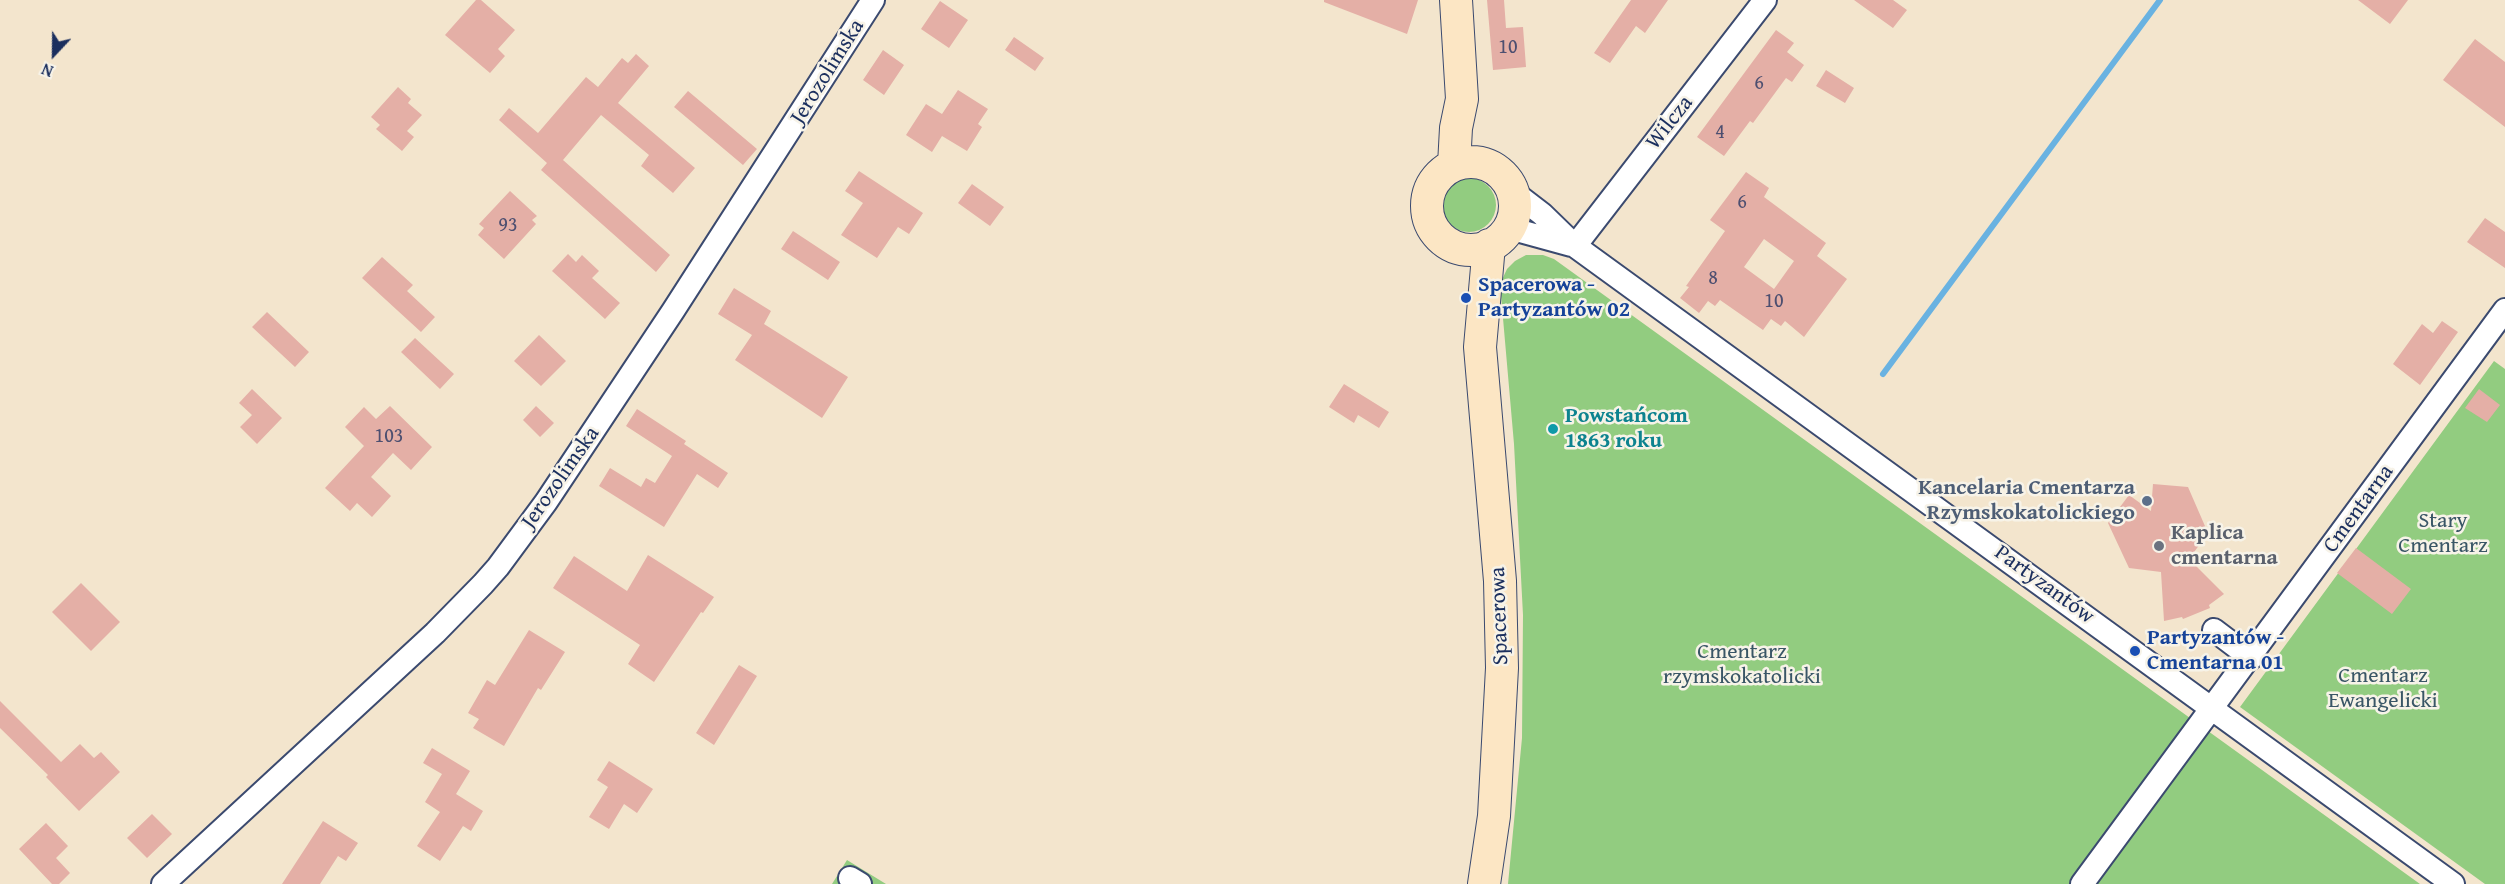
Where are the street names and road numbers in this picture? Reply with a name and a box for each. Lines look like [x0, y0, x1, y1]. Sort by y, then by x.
street label: Jerozolimska [785, 15, 871, 129]
street label: Wilcza [1641, 91, 1699, 155]
street label: Jerozolimska [516, 422, 606, 534]
street label: Cmentarna [2318, 460, 2400, 558]
street label: Partyzantów [1989, 540, 2099, 630]
street label: Spacerowa [1485, 566, 1515, 666]

